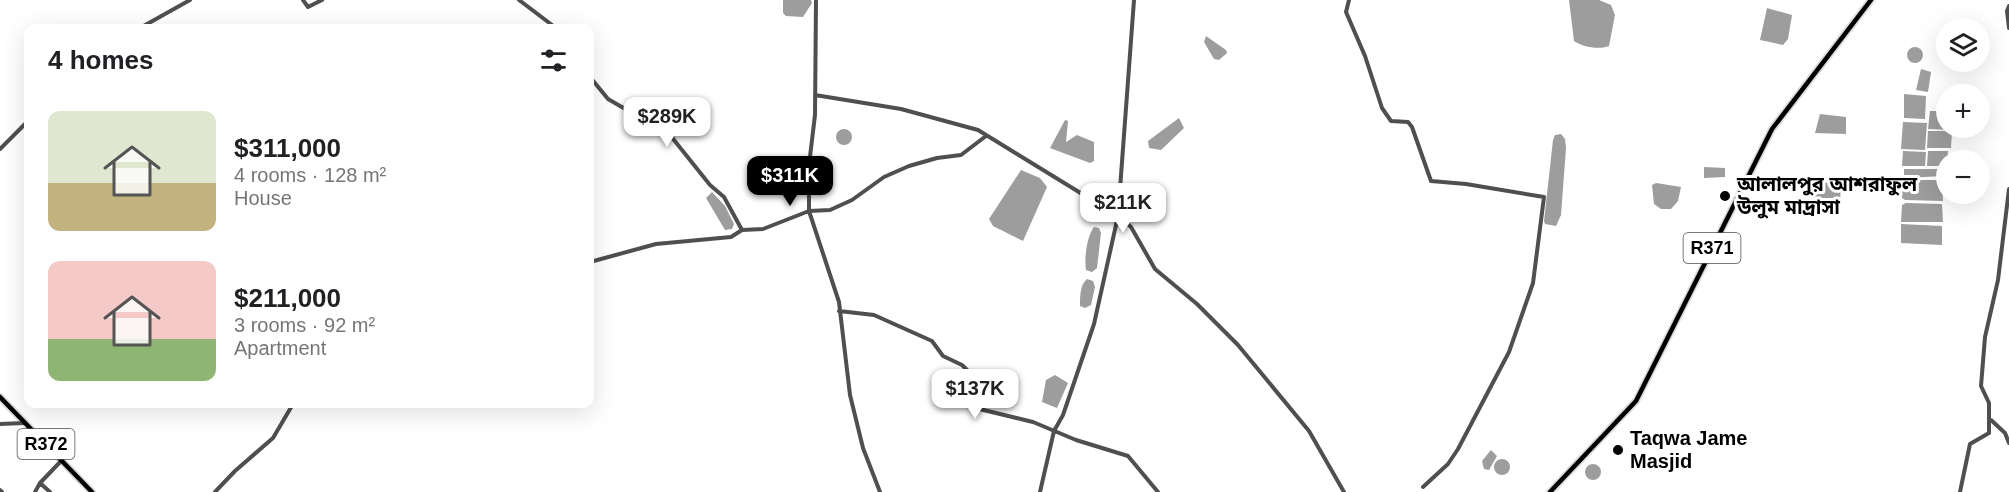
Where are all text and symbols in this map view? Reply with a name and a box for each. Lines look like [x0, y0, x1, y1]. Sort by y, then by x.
map controls [1936, 18, 1990, 204]
button: layers [1936, 18, 1990, 72]
icon: filters [537, 44, 570, 77]
text: 4 homes [48, 45, 154, 75]
button: + [1936, 84, 1990, 138]
pin: $289K [625, 97, 709, 148]
text: $289K [638, 105, 696, 127]
text: $311,000 [234, 133, 341, 163]
icon: home [96, 135, 168, 207]
button: − [1936, 150, 1990, 204]
pin: $311K [748, 156, 832, 207]
text: 4 rooms · 128 m² [234, 164, 386, 186]
text: $311K [761, 164, 819, 186]
place label: আলালপুর আশরাফুল উলুম মাদ্রাসা [1736, 173, 1918, 219]
pin: $211K [1081, 183, 1165, 234]
text: House [234, 187, 292, 209]
marker: আলালপুর আশরাফুল উলুম মাদ্রাসা [1718, 189, 1732, 203]
text: $211K [1094, 191, 1152, 213]
road number: R371 [1684, 233, 1740, 263]
text: $211,000 [234, 283, 341, 313]
icon: home [96, 285, 168, 357]
text: 3 rooms · 92 m² [234, 314, 375, 336]
text: Apartment [234, 337, 326, 359]
pin: $137K [933, 369, 1017, 420]
text: $137K [946, 377, 1004, 399]
place label: Taqwa Jame Masjid [1630, 427, 1747, 472]
road number: R372 [18, 429, 74, 459]
marker: Taqwa Jame Masjid [1611, 443, 1625, 457]

